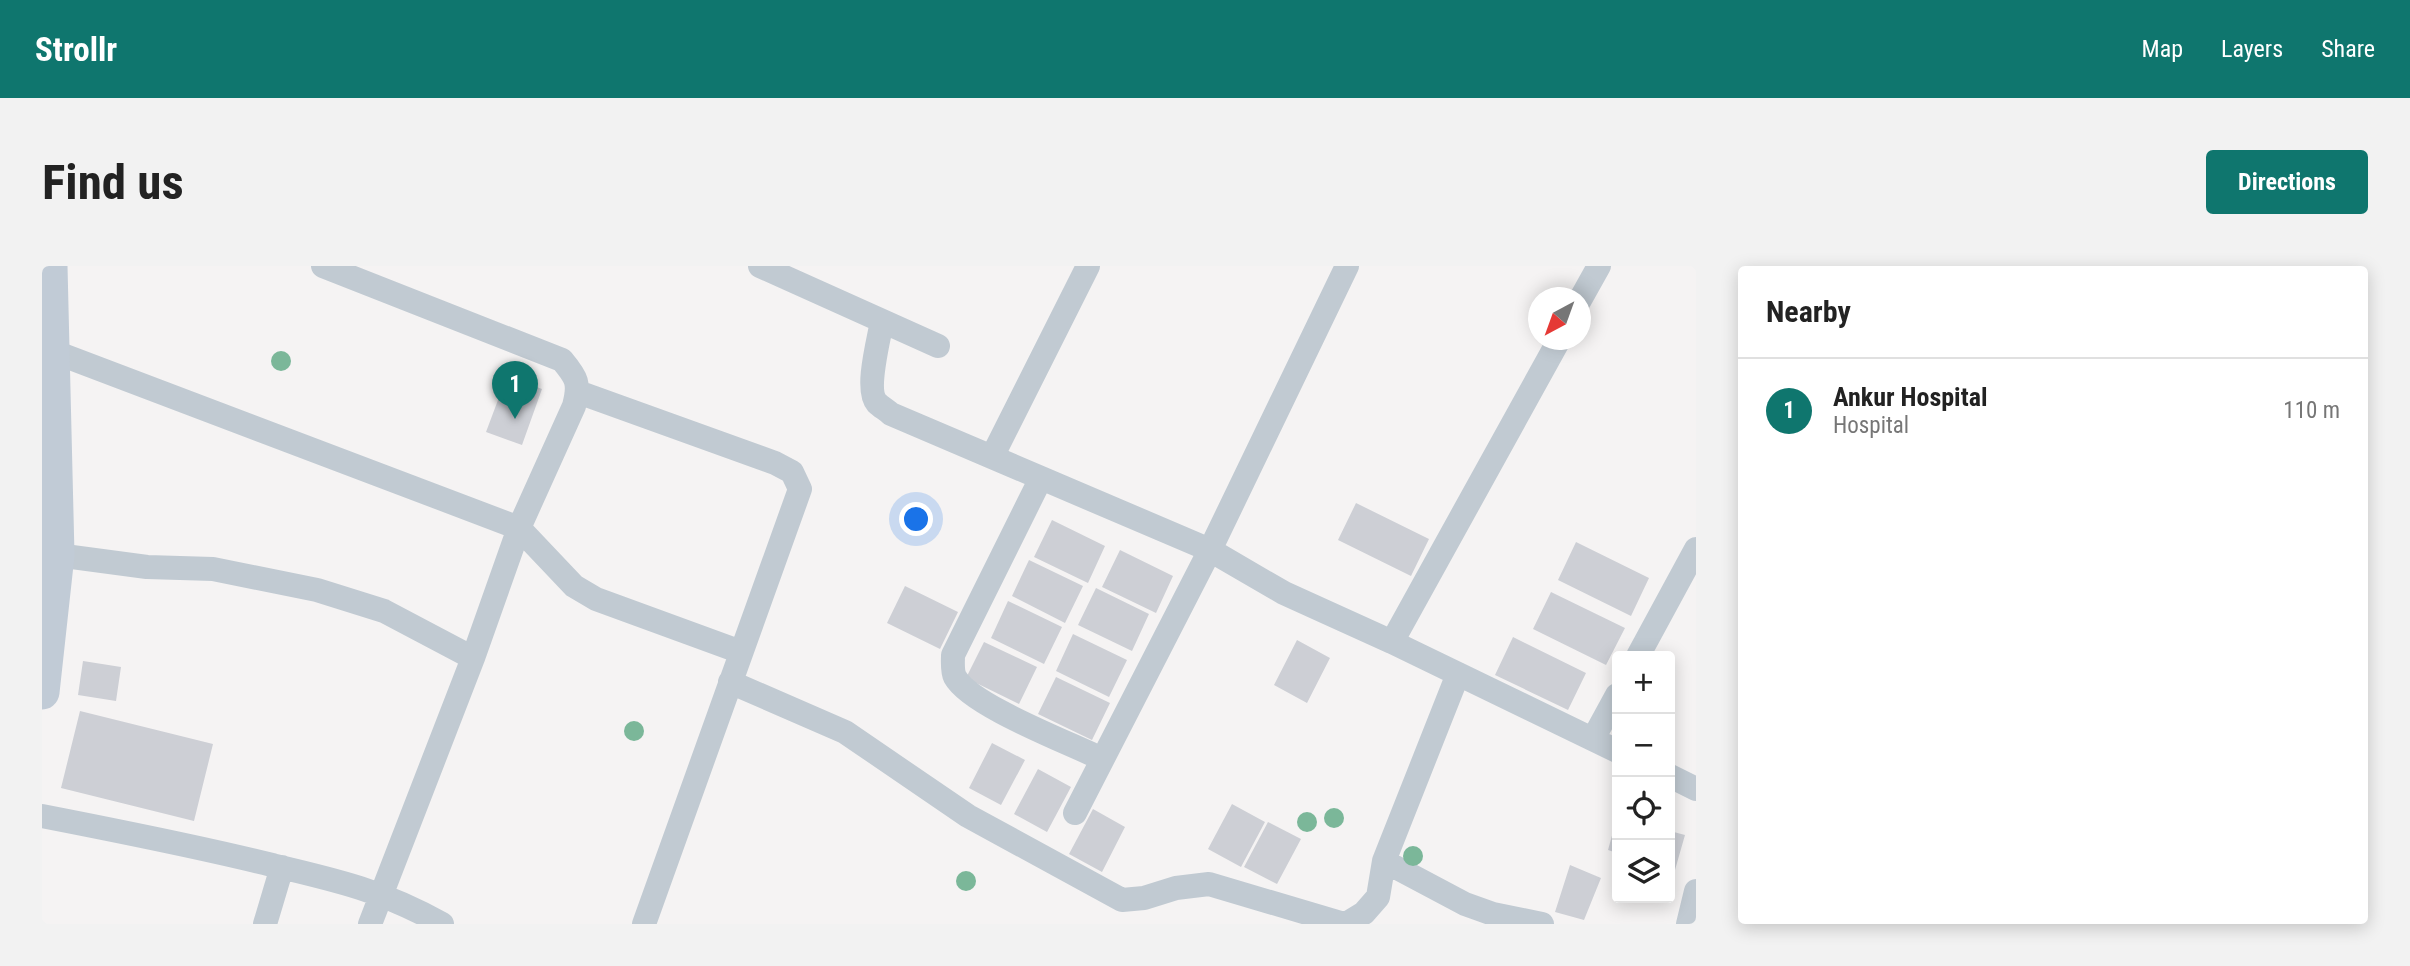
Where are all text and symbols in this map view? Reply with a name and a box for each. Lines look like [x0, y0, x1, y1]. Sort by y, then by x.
text: Strollr [35, 30, 117, 69]
text: Map [2142, 35, 2183, 63]
text: Layers [2221, 35, 2283, 63]
text: Share [2321, 35, 2375, 63]
button: Directions [2206, 150, 2368, 214]
text: Find us [42, 154, 184, 211]
north arrow [1528, 287, 1591, 350]
text: Nearby [1766, 294, 1851, 329]
pin: 1 [492, 361, 538, 419]
text: Ankur Hospital [1833, 382, 1987, 412]
text: 1 [1783, 397, 1795, 424]
text: 110 m [2283, 397, 2340, 424]
text: Hospital [1833, 412, 1909, 439]
your location [899, 502, 933, 536]
map controls [1612, 651, 1675, 903]
button: + [1612, 651, 1675, 714]
button: − [1612, 714, 1675, 777]
button: locate [1612, 777, 1675, 840]
button: layers [1612, 840, 1675, 903]

